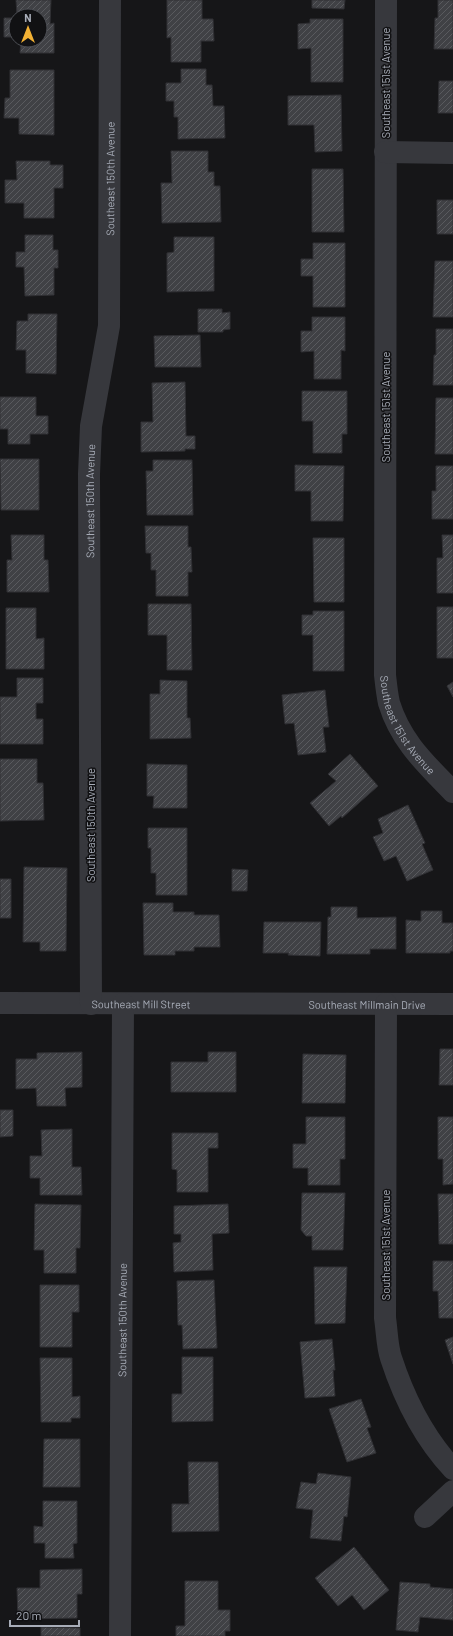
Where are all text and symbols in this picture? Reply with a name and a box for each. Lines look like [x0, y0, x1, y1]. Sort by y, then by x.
north arrow [8, 8, 48, 48]
text: N [24, 11, 32, 24]
street label: Southeast 151st Avenue [379, 28, 392, 138]
street label: Southeast 150th Avenue [103, 121, 116, 236]
street label: Southeast 151st Avenue [379, 352, 392, 462]
street label: Southeast 150th Avenue [82, 444, 97, 558]
street label: Southeast 151st Avenue [379, 675, 438, 777]
street label: Southeast 150th Avenue [84, 768, 97, 882]
street label: Southeast Mill Street [91, 997, 191, 1010]
street label: Southeast Millmain Drive [308, 997, 426, 1010]
street label: Southeast 151st Avenue [379, 1190, 392, 1300]
street label: Southeast 150th Avenue [115, 1263, 128, 1377]
scale bar [10, 1602, 79, 1628]
text: 20 m [16, 1608, 42, 1622]

